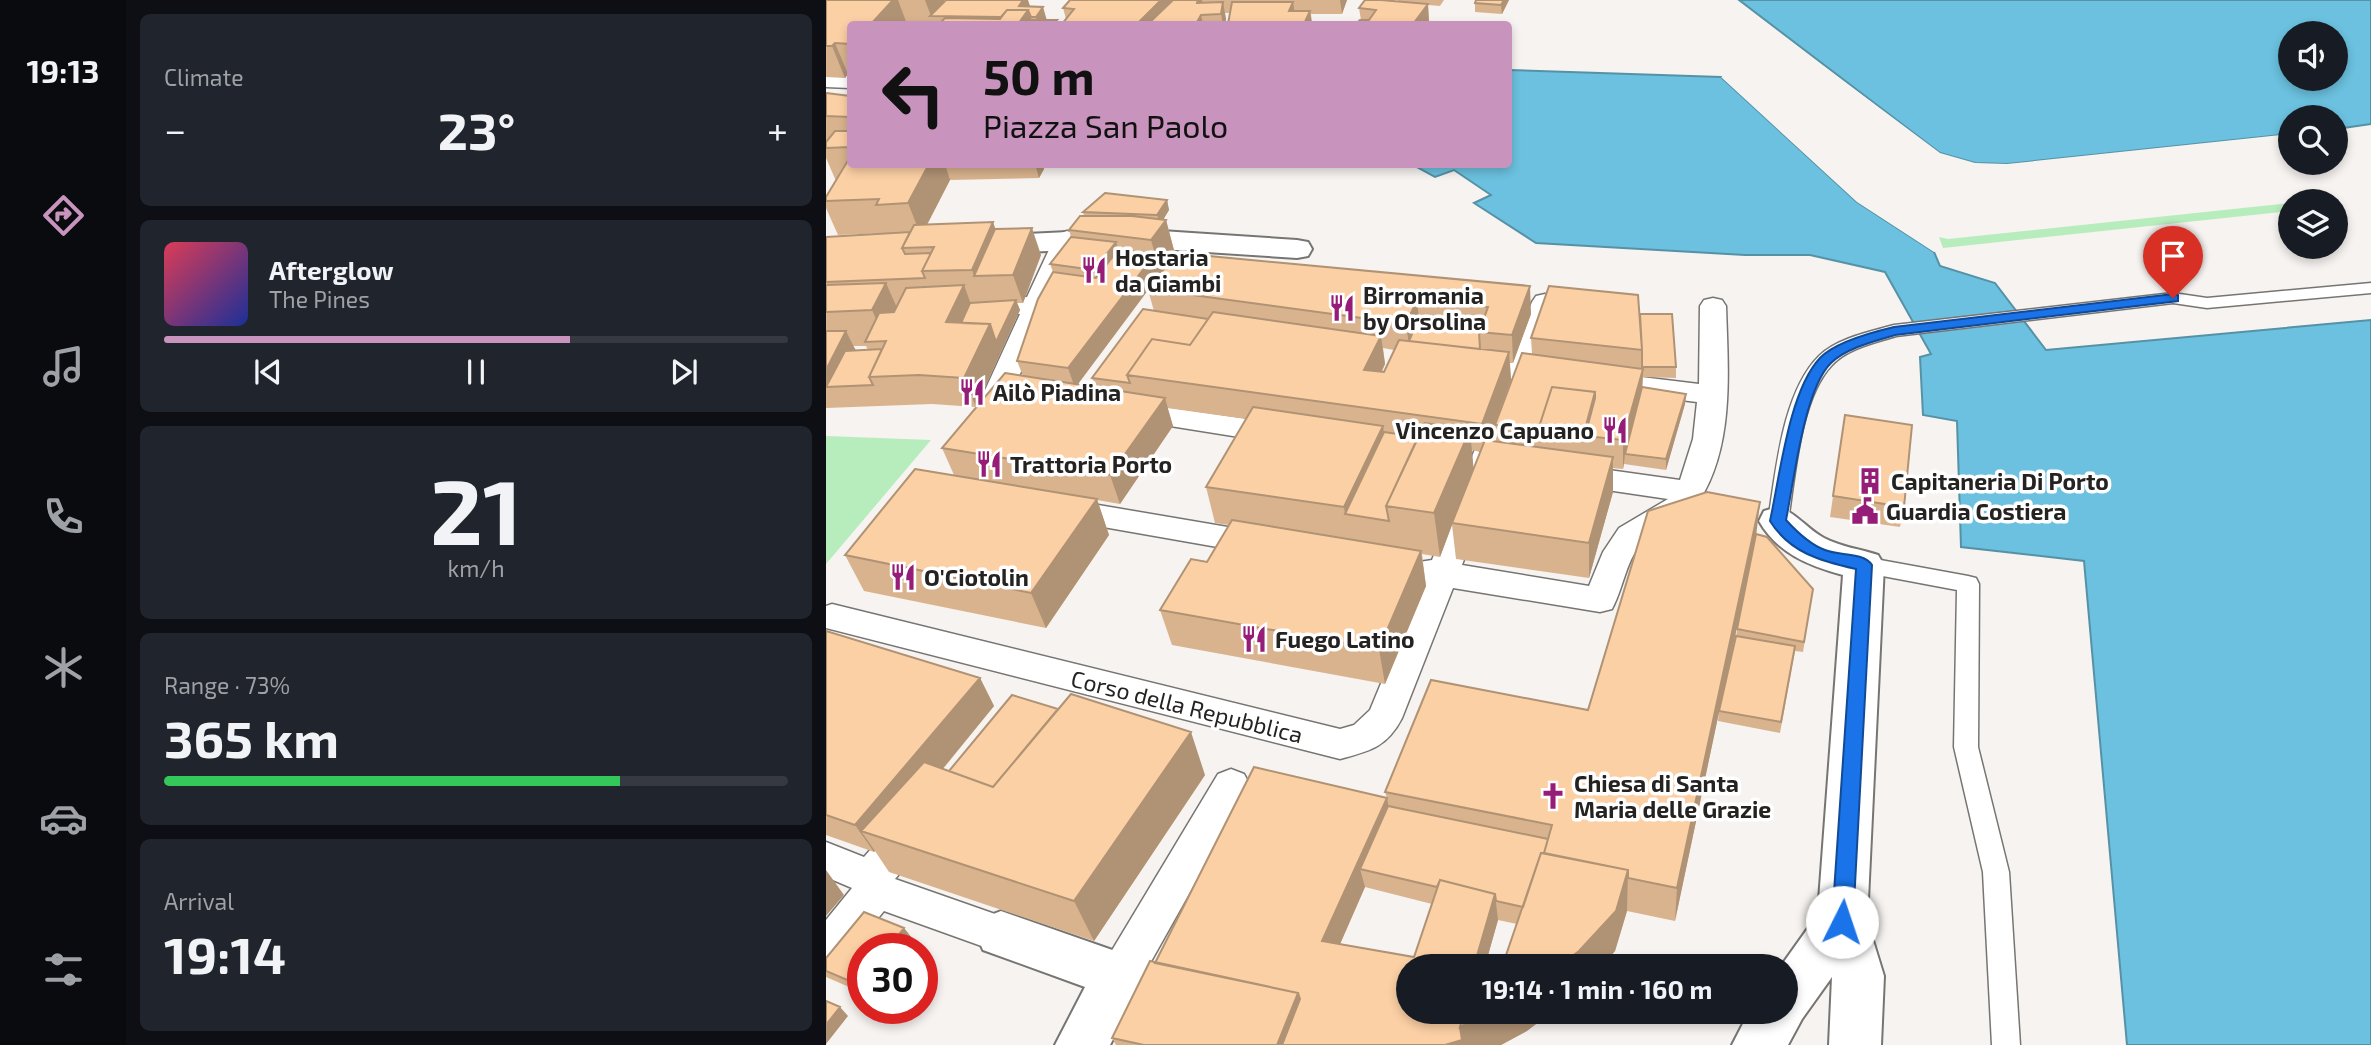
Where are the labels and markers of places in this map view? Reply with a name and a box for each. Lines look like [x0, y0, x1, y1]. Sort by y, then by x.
pin [2143, 226, 2203, 298]
place label: Hostaria da Giambi [1115, 243, 1221, 297]
restaurant icon: Hostaria da Giambi [1079, 255, 1109, 285]
place label: Birromania by Orsolina [1363, 281, 1486, 335]
restaurant icon: Birromania by Orsolina [1327, 293, 1357, 323]
restaurant icon: Ailò Piadina [957, 377, 987, 407]
place label: Ailò Piadina [993, 378, 1121, 406]
restaurant icon: Vincenzo Capuano [1600, 415, 1630, 445]
place label: Vincenzo Capuano [1396, 416, 1594, 444]
restaurant icon: Trattoria Porto [974, 449, 1004, 479]
place label: Trattoria Porto [1010, 450, 1172, 478]
building icon: Capitaneria Di Porto [1855, 466, 1885, 496]
place label: Capitaneria Di Porto [1891, 467, 2109, 495]
public building icon: Guardia Costiera [1850, 496, 1880, 526]
place label: Guardia Costiera [1886, 497, 2066, 525]
restaurant icon: O'Ciotolin [888, 562, 918, 592]
place label: O'Ciotolin [924, 563, 1029, 591]
restaurant icon: Fuego Latino [1239, 624, 1269, 654]
place label: Fuego Latino [1275, 625, 1415, 653]
place label: Chiesa di Santa Maria delle Grazie [1574, 769, 1771, 823]
church icon: Chiesa di Santa Maria delle Grazie [1538, 781, 1568, 811]

